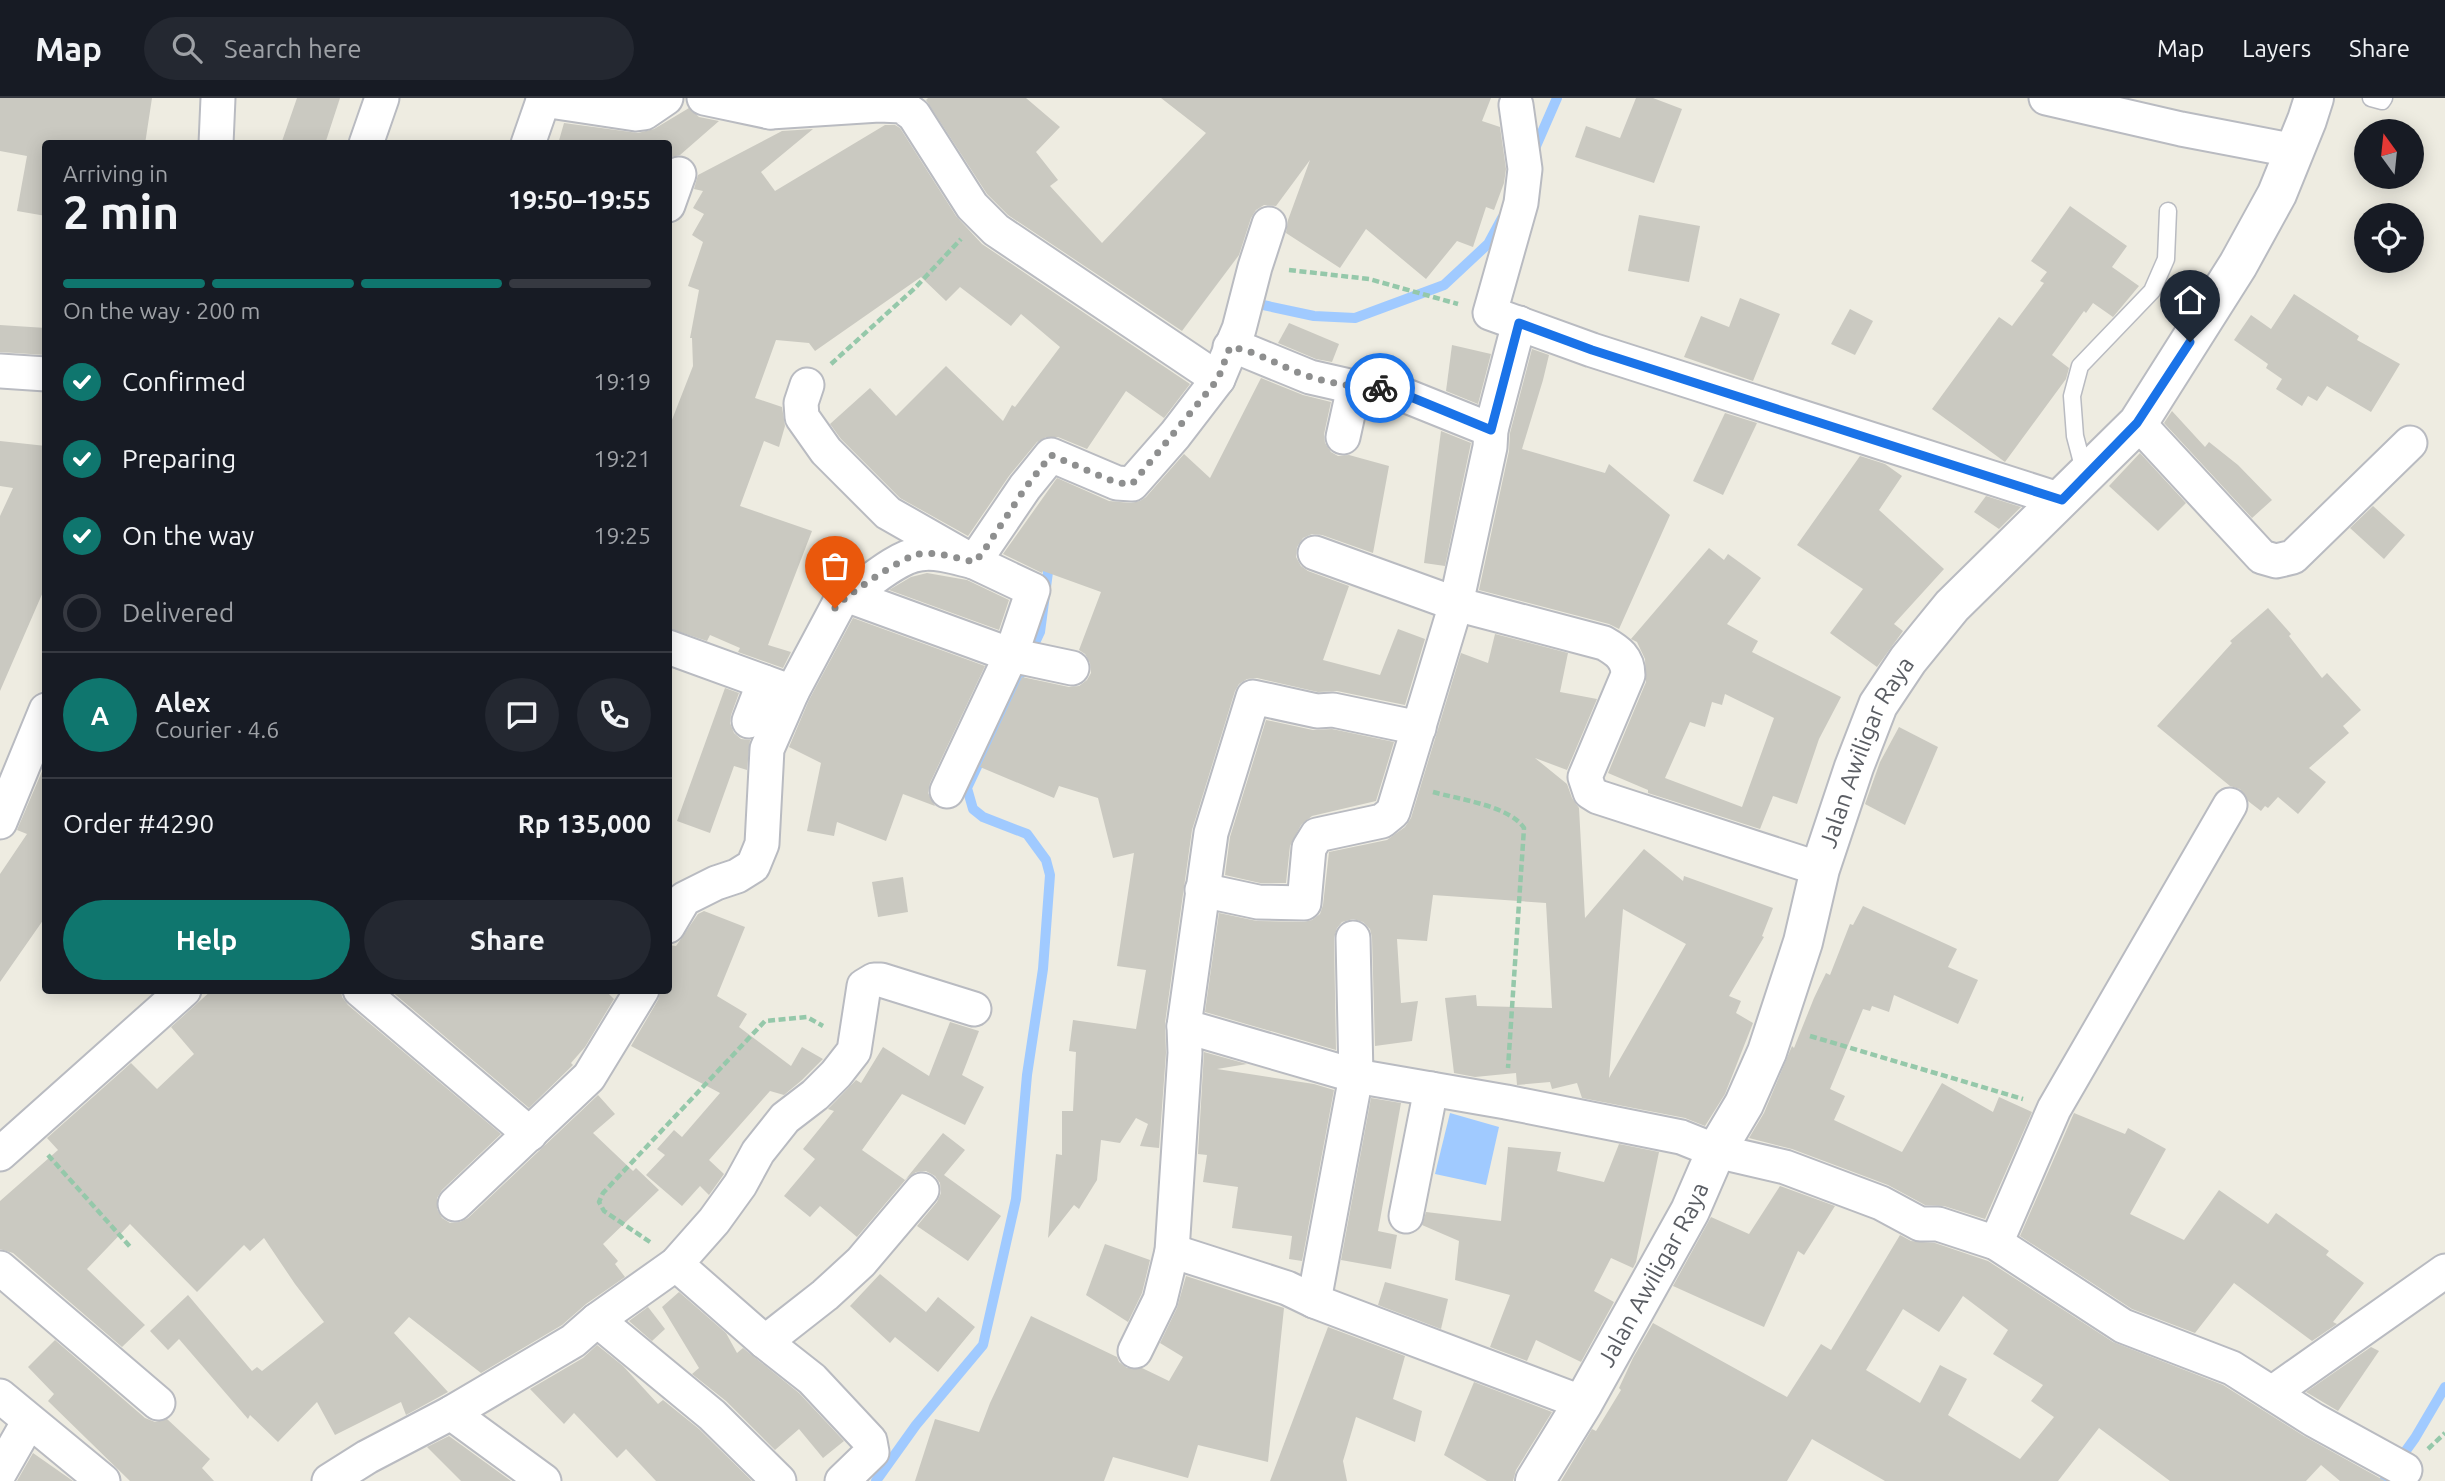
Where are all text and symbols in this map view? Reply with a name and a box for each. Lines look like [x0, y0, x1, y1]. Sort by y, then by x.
search box [144, 17, 634, 80]
icon: search [168, 29, 206, 67]
text: Map [35, 30, 102, 67]
text: Search here [224, 34, 362, 63]
text: Map [2157, 35, 2204, 62]
text: Layers [2242, 35, 2311, 62]
text: Share [2349, 35, 2410, 62]
north arrow [2354, 119, 2424, 189]
map controls [2354, 119, 2424, 273]
text: Arriving in [63, 161, 168, 186]
text: 19:50–19:55 [508, 185, 651, 214]
text: 2 min [63, 186, 179, 238]
button: locate [2354, 203, 2424, 273]
pin [2160, 270, 2220, 342]
icon: home [2171, 281, 2209, 319]
text: On the way · 200 m [63, 298, 260, 323]
courier [1345, 353, 1415, 423]
icon: check [63, 363, 101, 401]
text: Confirmed [122, 367, 246, 396]
text: 19:19 [593, 369, 651, 394]
icon: bike [1361, 369, 1399, 407]
icon: check [63, 440, 101, 478]
text: Preparing [122, 444, 236, 473]
text: 19:21 [593, 446, 651, 471]
icon: check [63, 517, 101, 555]
text: On the way [122, 521, 254, 550]
text: 19:25 [593, 523, 651, 548]
pin [805, 536, 865, 608]
icon: bag [816, 547, 854, 585]
text: Delivered [122, 598, 234, 627]
street label: Jalan Awiligar Raya [1814, 652, 1919, 851]
button: chat [485, 678, 559, 752]
button: phone [577, 678, 651, 752]
text: Alex [155, 688, 210, 717]
text: A [91, 701, 109, 730]
text: Courier · 4.6 [155, 717, 279, 742]
text: Order #4290 [63, 809, 214, 838]
text: Rp 135,000 [518, 809, 651, 838]
button: Help [63, 900, 350, 980]
button: Share [364, 900, 651, 980]
street label: Jalan Awiligar Raya [1592, 1178, 1714, 1371]

